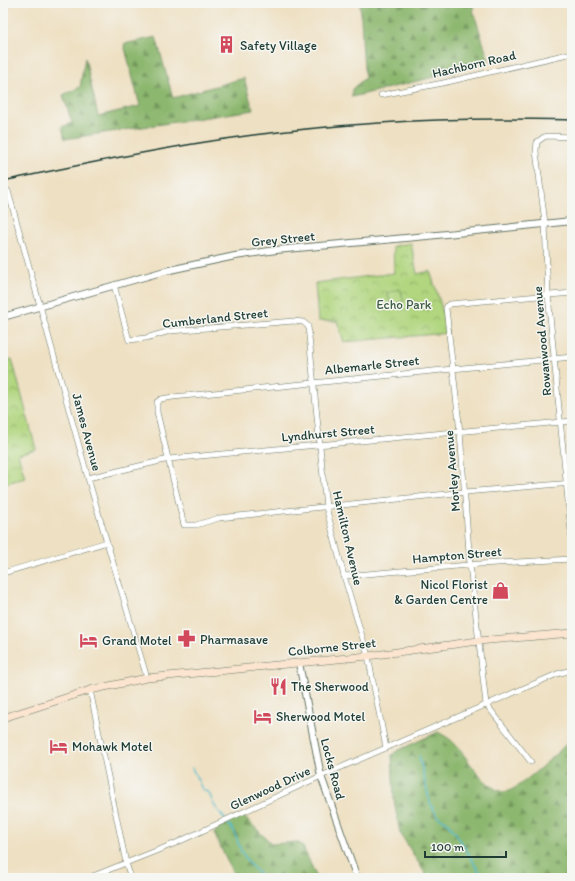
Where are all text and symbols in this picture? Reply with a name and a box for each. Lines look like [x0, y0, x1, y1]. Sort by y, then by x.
building icon: Safety Village [217, 35, 237, 55]
place label: Safety Village [240, 38, 317, 53]
street label: Hachborn Road [431, 47, 517, 81]
street label: Grey Street [250, 228, 316, 250]
street label: Rowanwood Avenue [530, 285, 554, 397]
park label: Echo Park [376, 297, 432, 312]
street label: Cumberland Street [161, 305, 269, 331]
street label: Albemarle Street [324, 353, 420, 377]
street label: James Avenue [69, 391, 105, 473]
street label: Lyndhurst Street [281, 421, 375, 445]
street label: Morley Avenue [441, 430, 463, 512]
street label: Hamilton Avenue [330, 489, 366, 587]
street label: Hampton Street [412, 544, 502, 566]
place label: Nicol Florist & Garden Centre [394, 577, 488, 607]
shop icon: Nicol Florist & Garden Centre [491, 581, 511, 601]
pharmacy icon: Pharmasave [177, 629, 197, 649]
hotel icon: Grand Motel [79, 630, 99, 650]
place label: Pharmasave [200, 632, 268, 647]
place label: Grand Motel [102, 633, 172, 648]
street label: Colborne Street [287, 635, 377, 659]
restaurant icon: The Sherwood [268, 676, 288, 696]
place label: The Sherwood [291, 679, 369, 694]
hotel icon: Sherwood Motel [253, 706, 273, 726]
place label: Sherwood Motel [276, 709, 365, 724]
hotel icon: Mohawk Motel [49, 736, 69, 756]
street label: Locks Road [318, 736, 348, 802]
place label: Mohawk Motel [72, 739, 153, 754]
street label: Glenwood Drive [227, 763, 313, 813]
scale bar [425, 833, 506, 859]
text: 100 m [431, 840, 464, 854]

